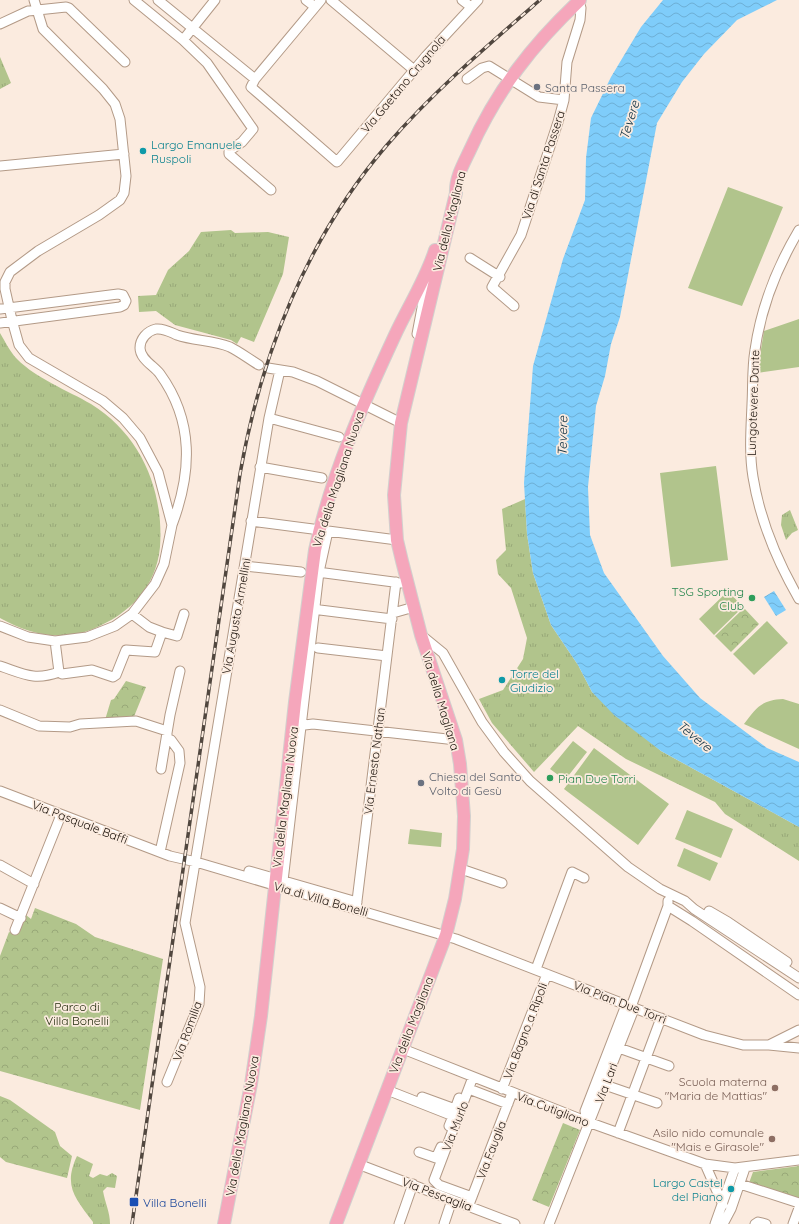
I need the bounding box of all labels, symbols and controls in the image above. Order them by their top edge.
street label: Via Gaetano Crugnola [358,32,448,136]
place label: Santa Passera [545,80,625,95]
marker: Santa Passera [532,82,542,92]
water label: Tevere [616,98,643,141]
street label: Via di Santa Passera [518,109,568,221]
place label: Largo Emanuele Ruspoli [151,137,242,166]
marker: Largo Emanuele Ruspoli [138,146,148,156]
street label: Via della Magliana [429,169,469,273]
street label: Lungotevere Dante [744,349,762,456]
street label: Via della Magliana Nuova [309,409,367,549]
water label: Tevere [554,415,570,456]
street label: Via Augusto Armellini [218,557,254,675]
place label: TSG Sporting Club [671,584,744,613]
marker: TSG Sporting Club [747,593,757,603]
street label: Via della Magliana [419,650,463,752]
place label: Torre del Giudizio [510,666,559,695]
marker: Torre del Giudizio [497,675,507,685]
street label: Via Ernesto Nathan [360,707,388,815]
water label: Tevere [675,717,716,755]
street label: Via della Magliana Nuova [269,725,301,869]
place label: Chiesa del Santo Volto di Gesù [429,769,522,798]
place label: Pian Due Torri [558,771,636,786]
marker: Pian Due Torri [545,773,555,783]
marker: Chiesa del Santo Volto di Gesù [416,778,426,788]
street label: Via Pasquale Baffi [30,797,130,847]
street label: Via di Villa Bonelli [272,878,370,920]
street label: Via della Magliana [386,974,436,1076]
street label: Via Pian Due Torri [571,977,669,1027]
street label: Via Bagno a Ripoli [500,981,550,1081]
park label: Parco di Villa Bonelli [45,999,109,1028]
street label: Via Romilia [169,999,205,1063]
street label: Via della Magliana Nuova [222,1055,262,1197]
street label: Via Lari [591,1061,621,1105]
place label: Scuola materna "Maria de Mattias" [665,1074,767,1103]
marker: Scuola materna "Maria de Mattias" [770,1083,780,1093]
street label: Via Cutigliano [515,1088,591,1130]
street label: Via Murlo [439,1099,471,1153]
street label: Via Fauglia [473,1119,509,1181]
place label: Asilo nido comunale "Mais e Girasole" [653,1125,764,1154]
marker: Asilo nido comunale "Mais e Girasole" [767,1134,777,1144]
street label: Via Pescaglia [400,1174,474,1214]
place label: Largo Castel del Piano [653,1175,723,1204]
marker: Largo Castel del Piano [726,1184,736,1194]
place label: Villa Bonelli [143,1195,206,1210]
marker: Villa Bonelli [128,1196,140,1208]

